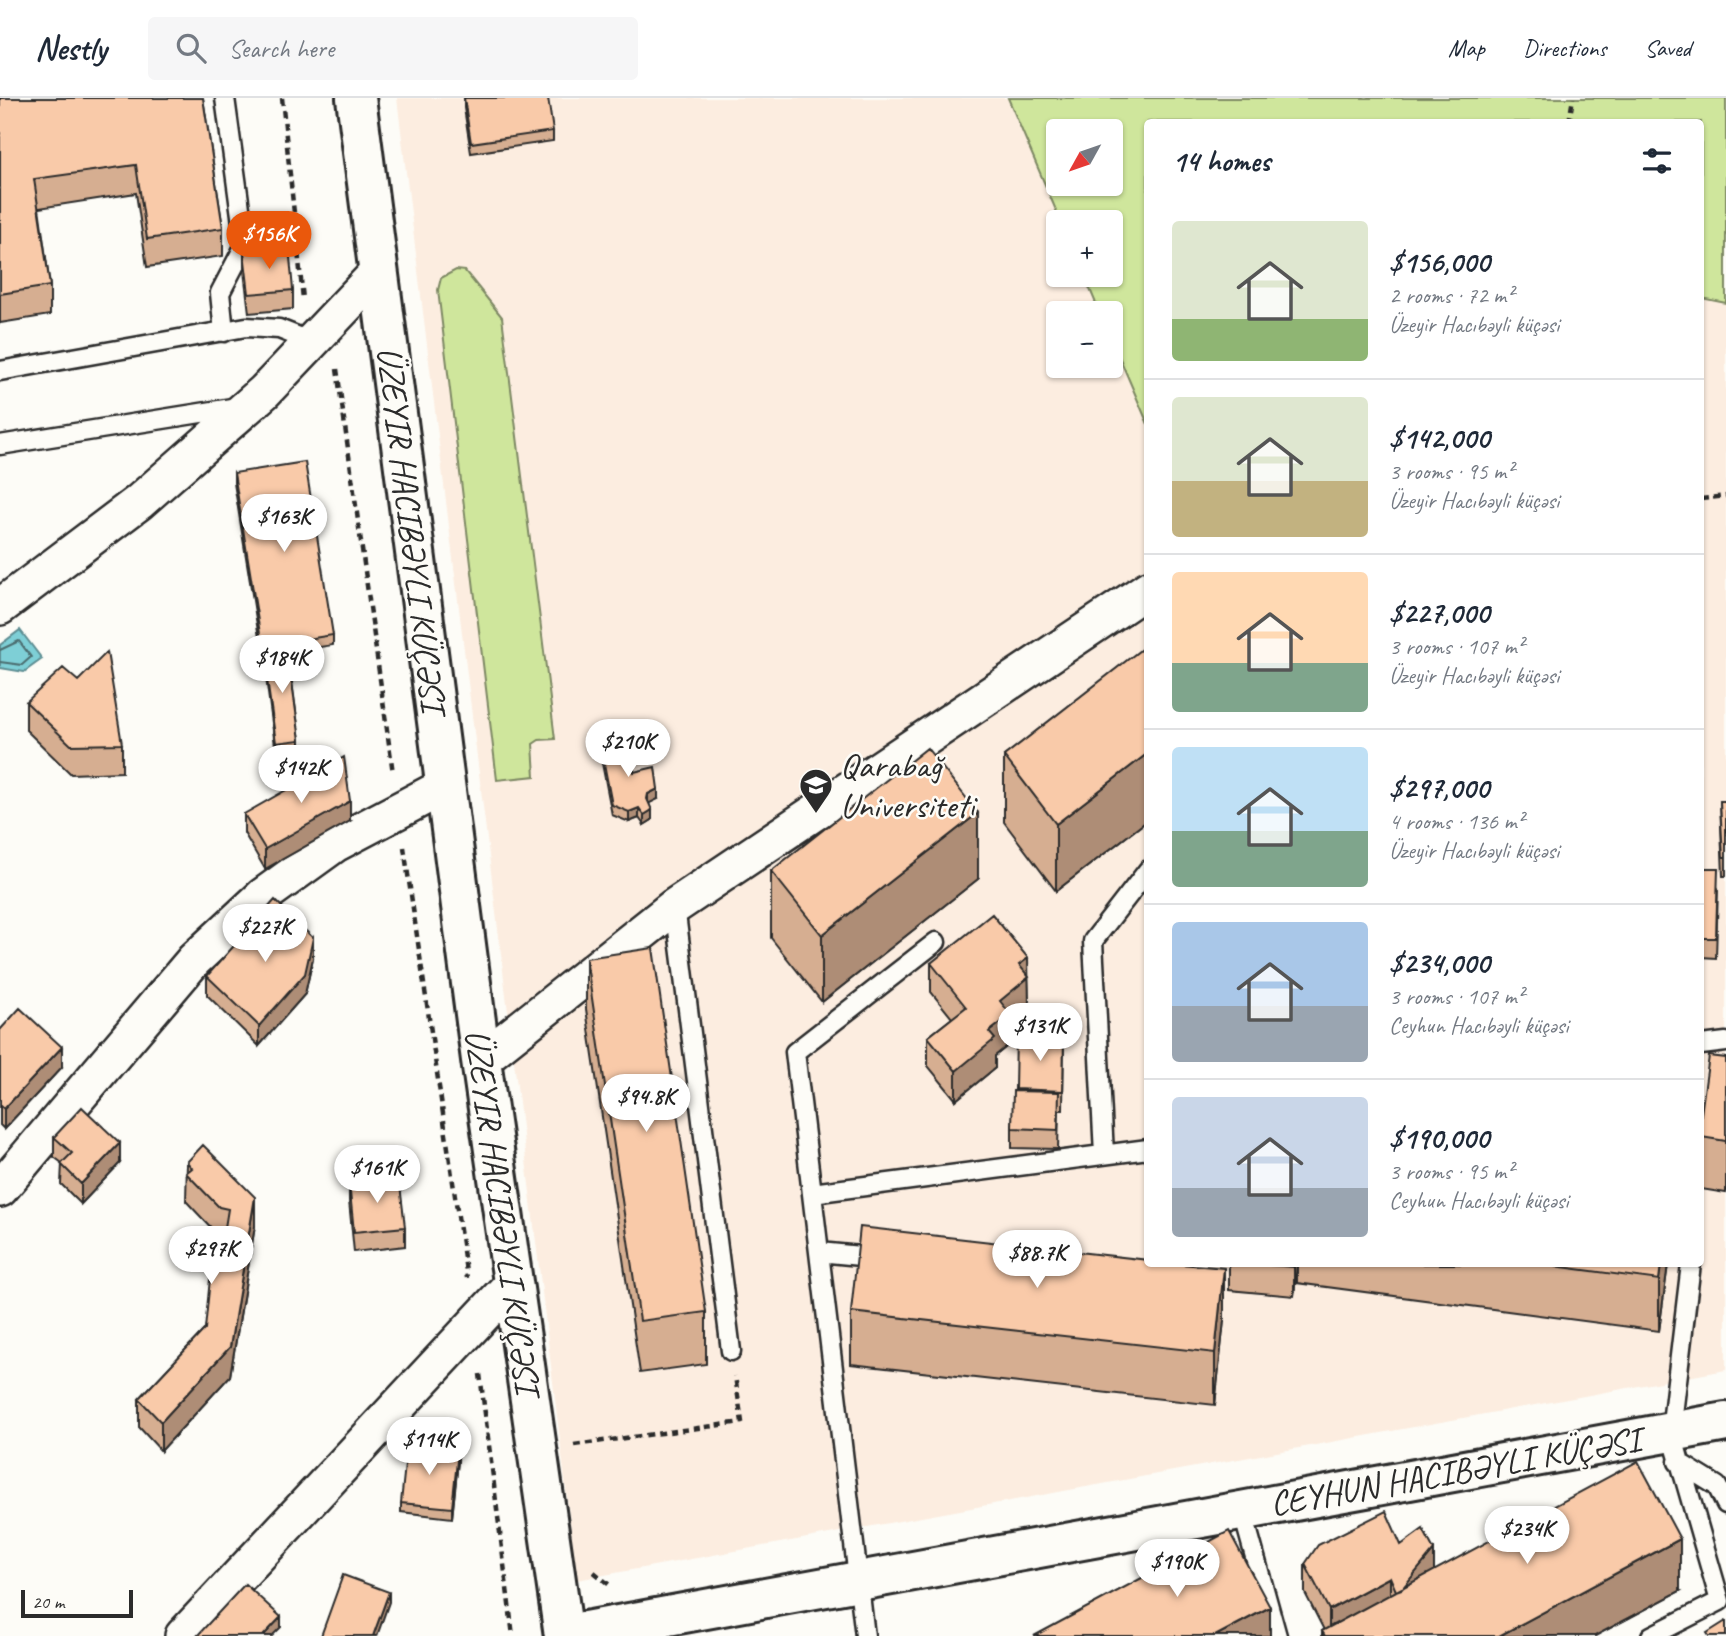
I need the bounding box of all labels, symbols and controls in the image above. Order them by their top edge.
search box [148,17,638,80]
text: Nestly [35,27,106,69]
icon: search [172,29,210,67]
text: Search here [228,32,334,65]
text: Map [1448,33,1485,63]
text: Directions [1523,33,1606,63]
text: Saved [1644,33,1691,63]
north arrow [1046,119,1124,196]
map controls [1046,119,1123,378]
text: 14 homes [1172,142,1270,180]
icon: filters [1638,142,1676,180]
button: + [1046,210,1123,287]
pin: $156K [220,212,318,271]
text: $156K [242,219,296,248]
text: $156,000 [1389,243,1490,281]
icon: home [1228,249,1312,333]
text: 2 rooms · 72 m² [1389,281,1513,310]
button: − [1046,301,1123,378]
text: Üzeyir Hacıbəyli küçəsi [1389,310,1559,339]
street label: ÜZEYIR HACIBƏYLI KÜÇƏSI [367,344,457,722]
text: $142,000 [1389,419,1489,457]
icon: home [1228,425,1312,509]
text: 3 rooms · 95 m² [1389,457,1513,486]
text: Üzeyir Hacıbəyli küçəsi [1389,486,1559,515]
pin: $163K [235,494,333,554]
text: $163K [257,502,311,531]
text: $227,000 [1389,594,1489,632]
icon: home [1228,600,1312,684]
text: 3 rooms · 107 m² [1389,632,1524,661]
pin: $184K [233,636,331,695]
text: $184K [255,643,309,672]
text: Üzeyir Hacıbəyli küçəsi [1389,661,1559,690]
pin: $210K [579,720,677,779]
text: $210K [601,727,655,756]
place label: Qarabağ Universiteti [840,743,979,828]
pin: $142K [252,746,350,805]
text: $142K [274,753,328,782]
school or university icon: Qarabağ Universiteti [797,766,835,815]
text: $297,000 [1389,769,1489,807]
icon: home [1228,775,1312,859]
text: 4 rooms · 136 m² [1389,807,1524,836]
text: Üzeyir Hacıbəyli küçəsi [1389,836,1559,865]
pin: $227K [216,904,314,964]
text: $227K [239,912,292,941]
text: $234,000 [1389,944,1489,982]
icon: home [1228,950,1312,1034]
text: 3 rooms · 107 m² [1389,982,1524,1011]
pin: $131K [991,1004,1089,1063]
text: $131K [1013,1011,1067,1040]
text: Ceyhun Hacıbəyli küçəsi [1389,1011,1569,1040]
street label: ÜZEYIR HACIBƏYLI KÜÇƏSI [455,1026,551,1404]
pin: $94.8K [589,1074,703,1134]
text: $94.8K [617,1082,675,1111]
text: $190,000 [1389,1119,1489,1157]
icon: home [1228,1125,1312,1209]
pin: $161K [328,1146,426,1205]
text: $161K [350,1153,404,1182]
text: 3 rooms · 95 m² [1389,1157,1513,1186]
text: Ceyhun Hacıbəyli küçəsi [1389,1186,1569,1215]
pin: $297K [162,1226,260,1286]
pin: $88.7K [980,1230,1094,1290]
text: $297K [185,1234,237,1263]
text: $88.7K [1008,1238,1066,1267]
street label: CEYHUN HACIBƏYLI KÜÇƏSI [1267,1415,1651,1526]
pin: $114K [380,1418,478,1477]
text: $114K [402,1425,456,1454]
pin: $234K [1478,1506,1576,1566]
text: $234K [1500,1514,1554,1543]
pin: $190K [1128,1540,1226,1599]
text: $190K [1151,1547,1203,1576]
scale bar [21,1587,133,1619]
text: 20 m [32,1590,64,1614]

